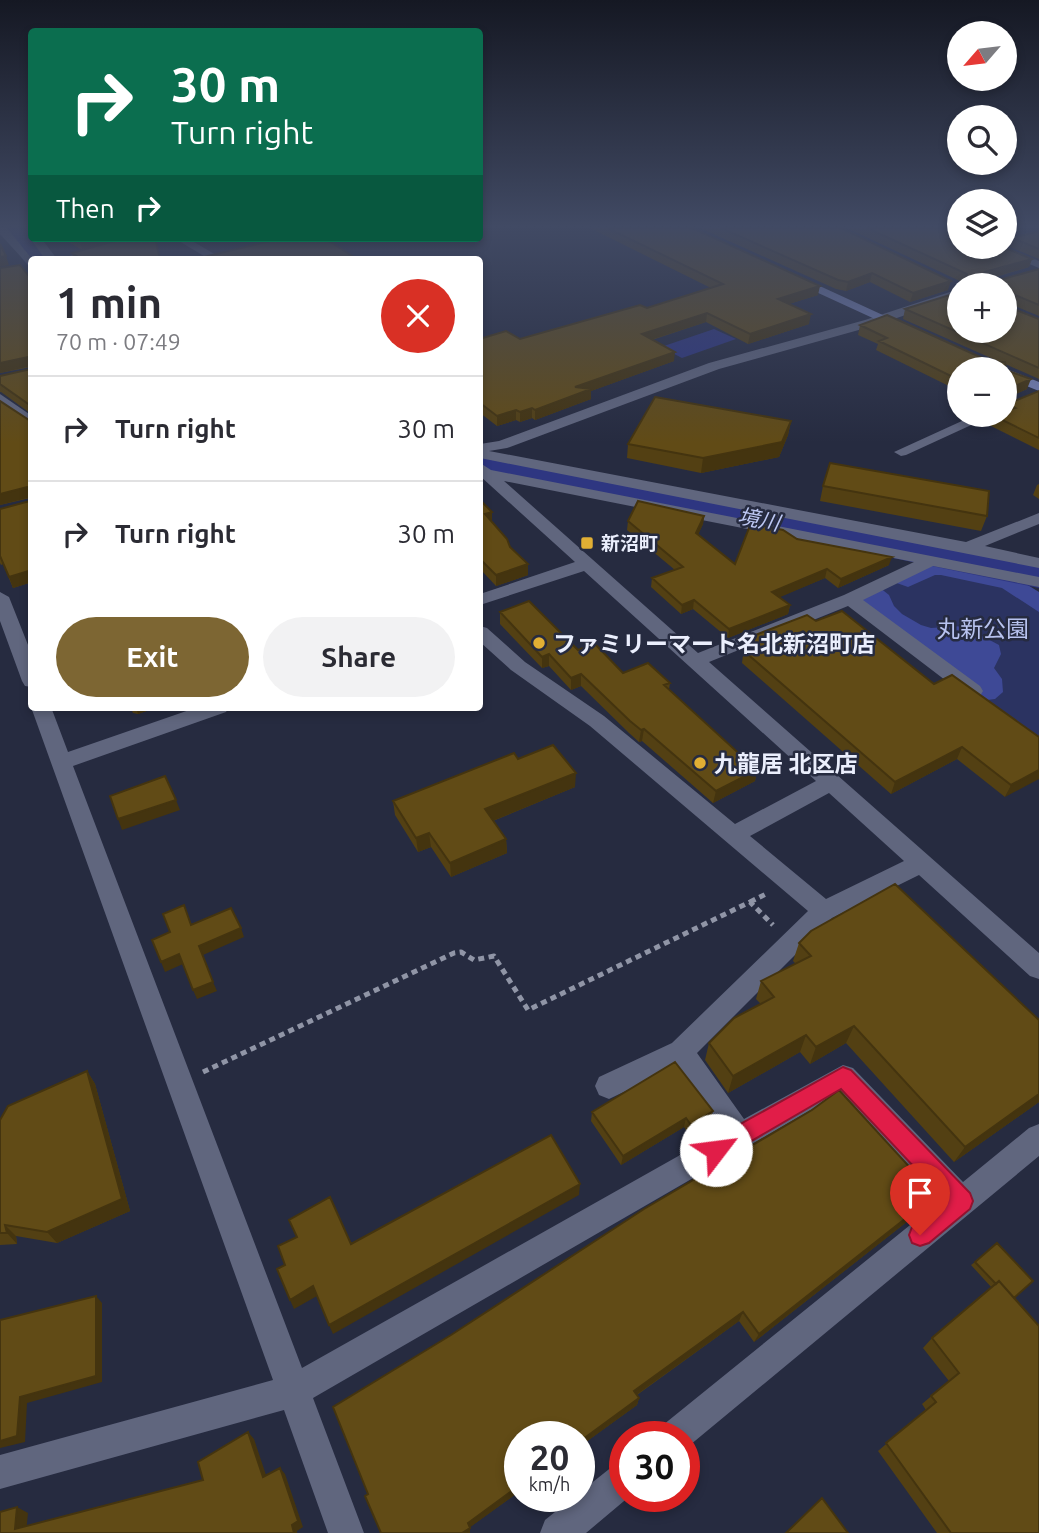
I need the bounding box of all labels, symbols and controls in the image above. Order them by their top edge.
north arrow [947,21,1017,91]
map controls [947,21,1017,427]
icon: right [56,56,147,147]
text: 30 m [171,56,280,111]
button: search [947,105,1017,175]
text: Turn right [171,114,313,150]
icon: right [129,189,167,227]
button: layers [947,189,1017,259]
text: Then [56,194,115,223]
button: + [947,273,1017,343]
text: 1 min [56,279,162,326]
button: close [381,279,455,353]
text: 70 m · 07:49 [56,329,181,354]
button: − [947,357,1017,427]
icon: right [56,410,94,448]
text: Turn right [115,414,236,443]
text: 30 m [397,414,455,443]
water label: 境川 [736,503,784,535]
icon: right [56,515,94,553]
text: Turn right [115,519,236,548]
text: 30 m [397,519,455,548]
place label: 新沼町 [601,532,658,554]
marker: 新沼町 [579,535,595,551]
park label: 丸新公園 [937,616,1029,641]
button: Exit [56,617,249,697]
button: Share [263,617,455,697]
place label: ファミリーマート名北新沼町店 [553,631,875,656]
marker: ファミリーマート名北新沼町店 [531,635,547,651]
place label: 九龍居 北区店 [714,751,857,776]
marker: 九龍居 北区店 [692,755,708,771]
position arrow [679,1113,753,1187]
pin [890,1163,950,1235]
icon: arrive [901,1174,939,1212]
speed limit sign: 30 [609,1421,700,1512]
text: 20 [530,1437,569,1477]
text: km/h [529,1474,570,1494]

